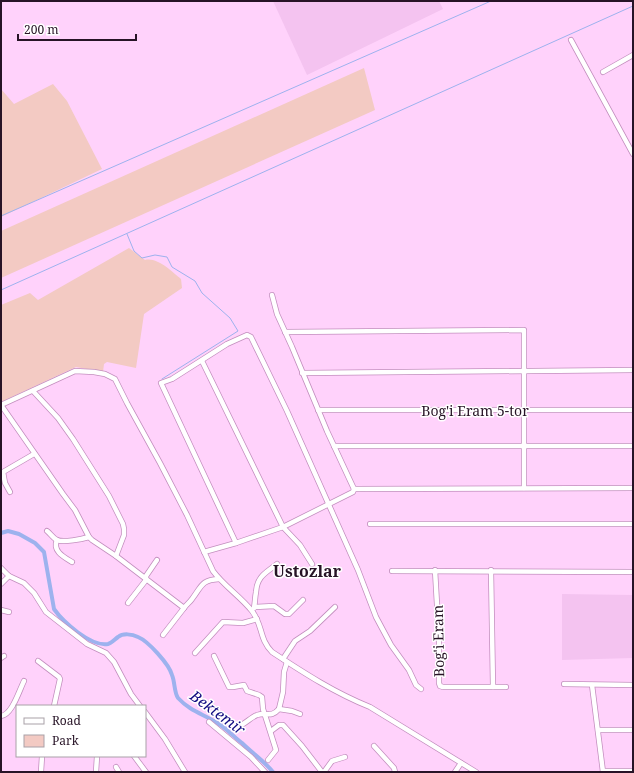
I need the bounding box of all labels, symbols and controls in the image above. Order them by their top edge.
scale bar [18,16,136,42]
text: 200 m [24,21,59,38]
street label: Bog'i Eram 5-tor [421,401,529,420]
district label: Ustozlar [273,560,342,582]
street label: Bog'i Eram [428,605,448,677]
water label: Bektemir [186,685,250,739]
legend [16,705,146,757]
text: Road [52,712,82,729]
text: Park [52,732,80,749]

